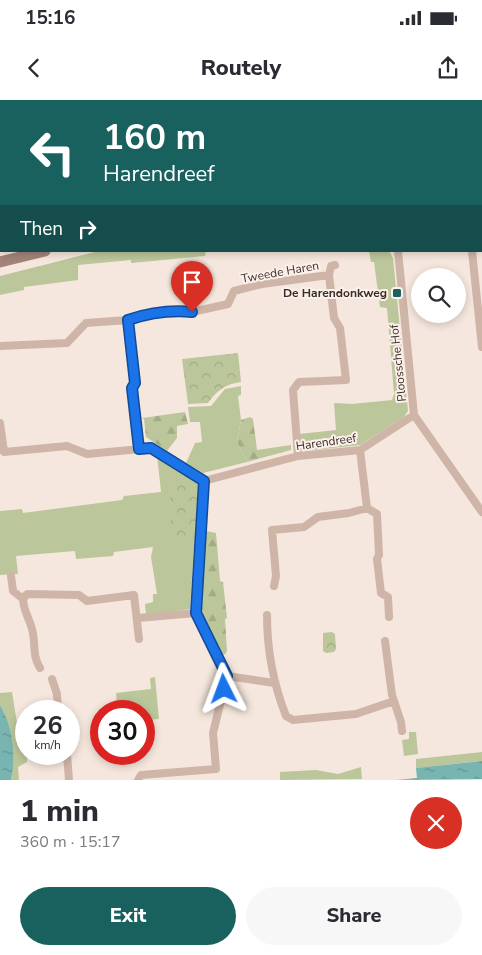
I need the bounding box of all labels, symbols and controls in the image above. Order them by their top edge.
text: 15:16 [25,5,75,31]
text: Routely [201,53,281,83]
icon: back [20,54,48,82]
icon: share [434,54,462,82]
text: 160 m [103,114,206,161]
icon: left [20,120,85,185]
text: Harendreef [103,159,215,189]
icon: right [73,215,101,243]
text: Then [20,216,63,242]
street label: Tweede Haren [240,257,320,287]
pin [171,261,213,312]
icon: arrive [178,268,206,296]
map controls [411,268,466,323]
button: search [411,268,466,323]
place label: De Harendonkweg [283,285,387,301]
marker: De Harendonkweg [391,287,403,299]
street label: Ploossche Hof [386,323,410,402]
street label: Harendreef [295,430,358,454]
position arrow [197,662,249,714]
speed limit sign: 30 [90,700,155,765]
text: 26 [32,709,63,743]
text: km/h [34,737,61,753]
text: 1 min [20,791,99,832]
button: close [410,797,462,849]
text: 360 m · 15:17 [20,831,121,853]
button: Exit [20,887,236,945]
button: Share [246,887,462,945]

